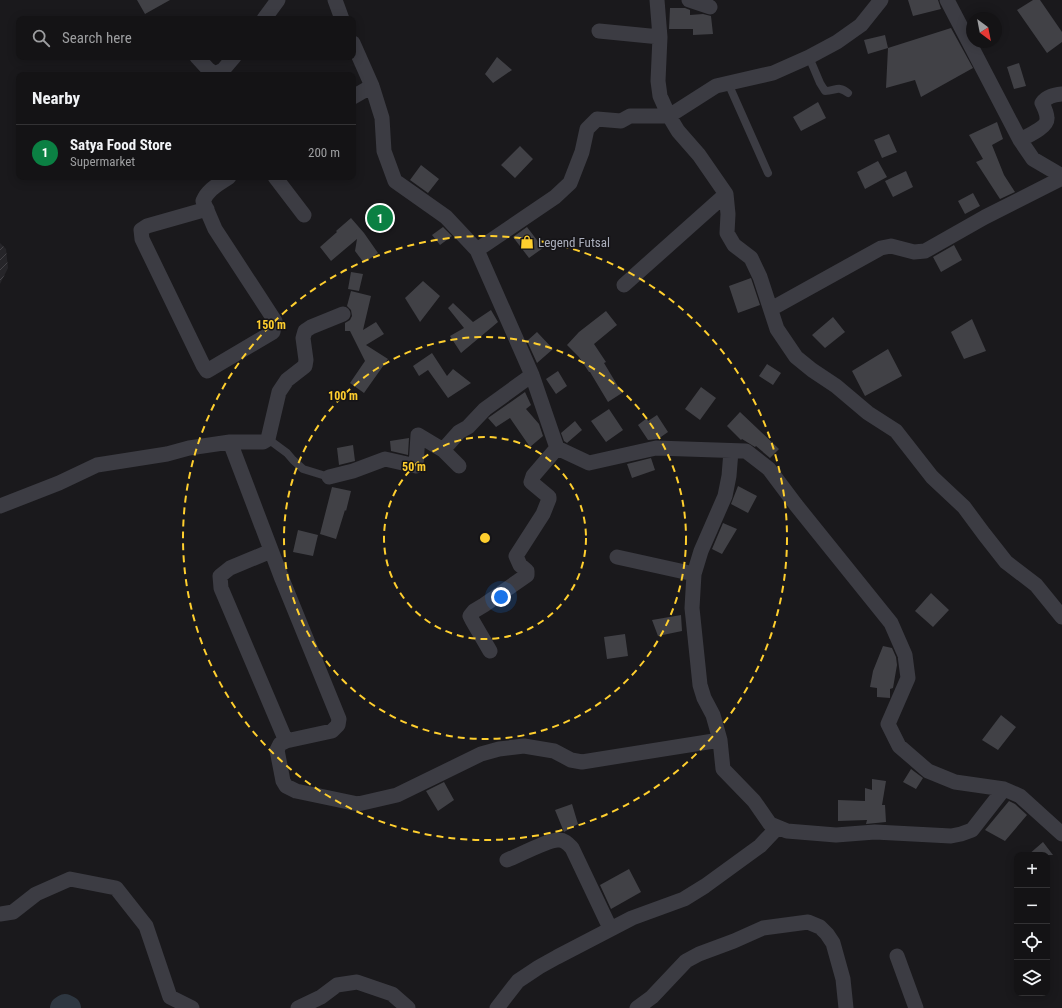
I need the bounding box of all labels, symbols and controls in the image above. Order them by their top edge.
north arrow [966,12,1002,48]
search box [16,16,356,60]
icon: search [30,27,52,49]
text: Search here [62,29,132,47]
text: Nearby [32,88,80,108]
text: Satya Food Store [70,136,172,154]
text: 1 [42,145,48,160]
text: 200 m [308,145,340,160]
text: Supermarket [70,154,135,169]
pin: 1 [367,203,393,233]
shop icon: Legend Futsal [519,234,535,250]
place label: Legend Futsal [538,235,610,250]
text: 150 m [256,318,286,332]
text: 100 m [328,389,358,403]
text: 50 m [402,460,426,474]
centre of rings [478,531,492,545]
your location [491,587,511,607]
map controls [1014,852,1050,996]
button: + [1014,852,1050,888]
button: − [1014,888,1050,924]
button: locate [1014,924,1050,960]
button: layers [1014,960,1050,996]

